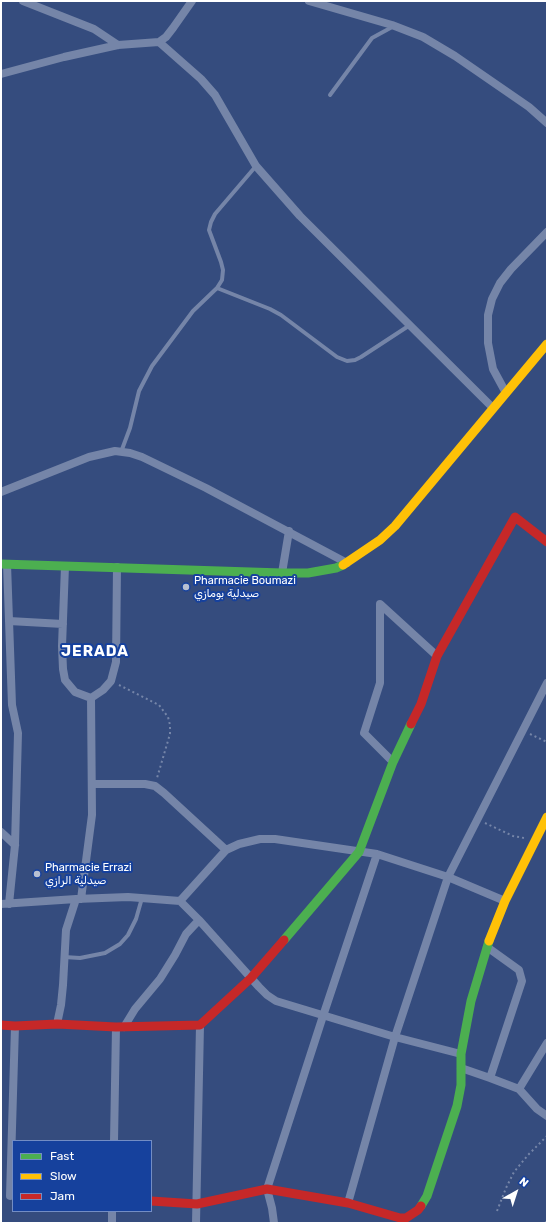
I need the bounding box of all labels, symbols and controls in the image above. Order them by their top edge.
place label: Pharmacie Boumazi صيدلية بومازي [194,574,296,600]
marker: Pharmacie Boumazi صيدلية بومازي [181,582,191,592]
district label: JERADA [61,643,129,661]
place label: Pharmacie Errazi صيدلية الرازي [45,861,132,887]
marker: Pharmacie Errazi صيدلية الرازي [32,869,42,879]
legend [12,1140,152,1212]
text: Fast [50,1149,74,1163]
text: Slow [50,1169,77,1183]
north arrow [496,1172,536,1212]
text: N [517,1175,531,1190]
text: Jam [50,1189,75,1203]

